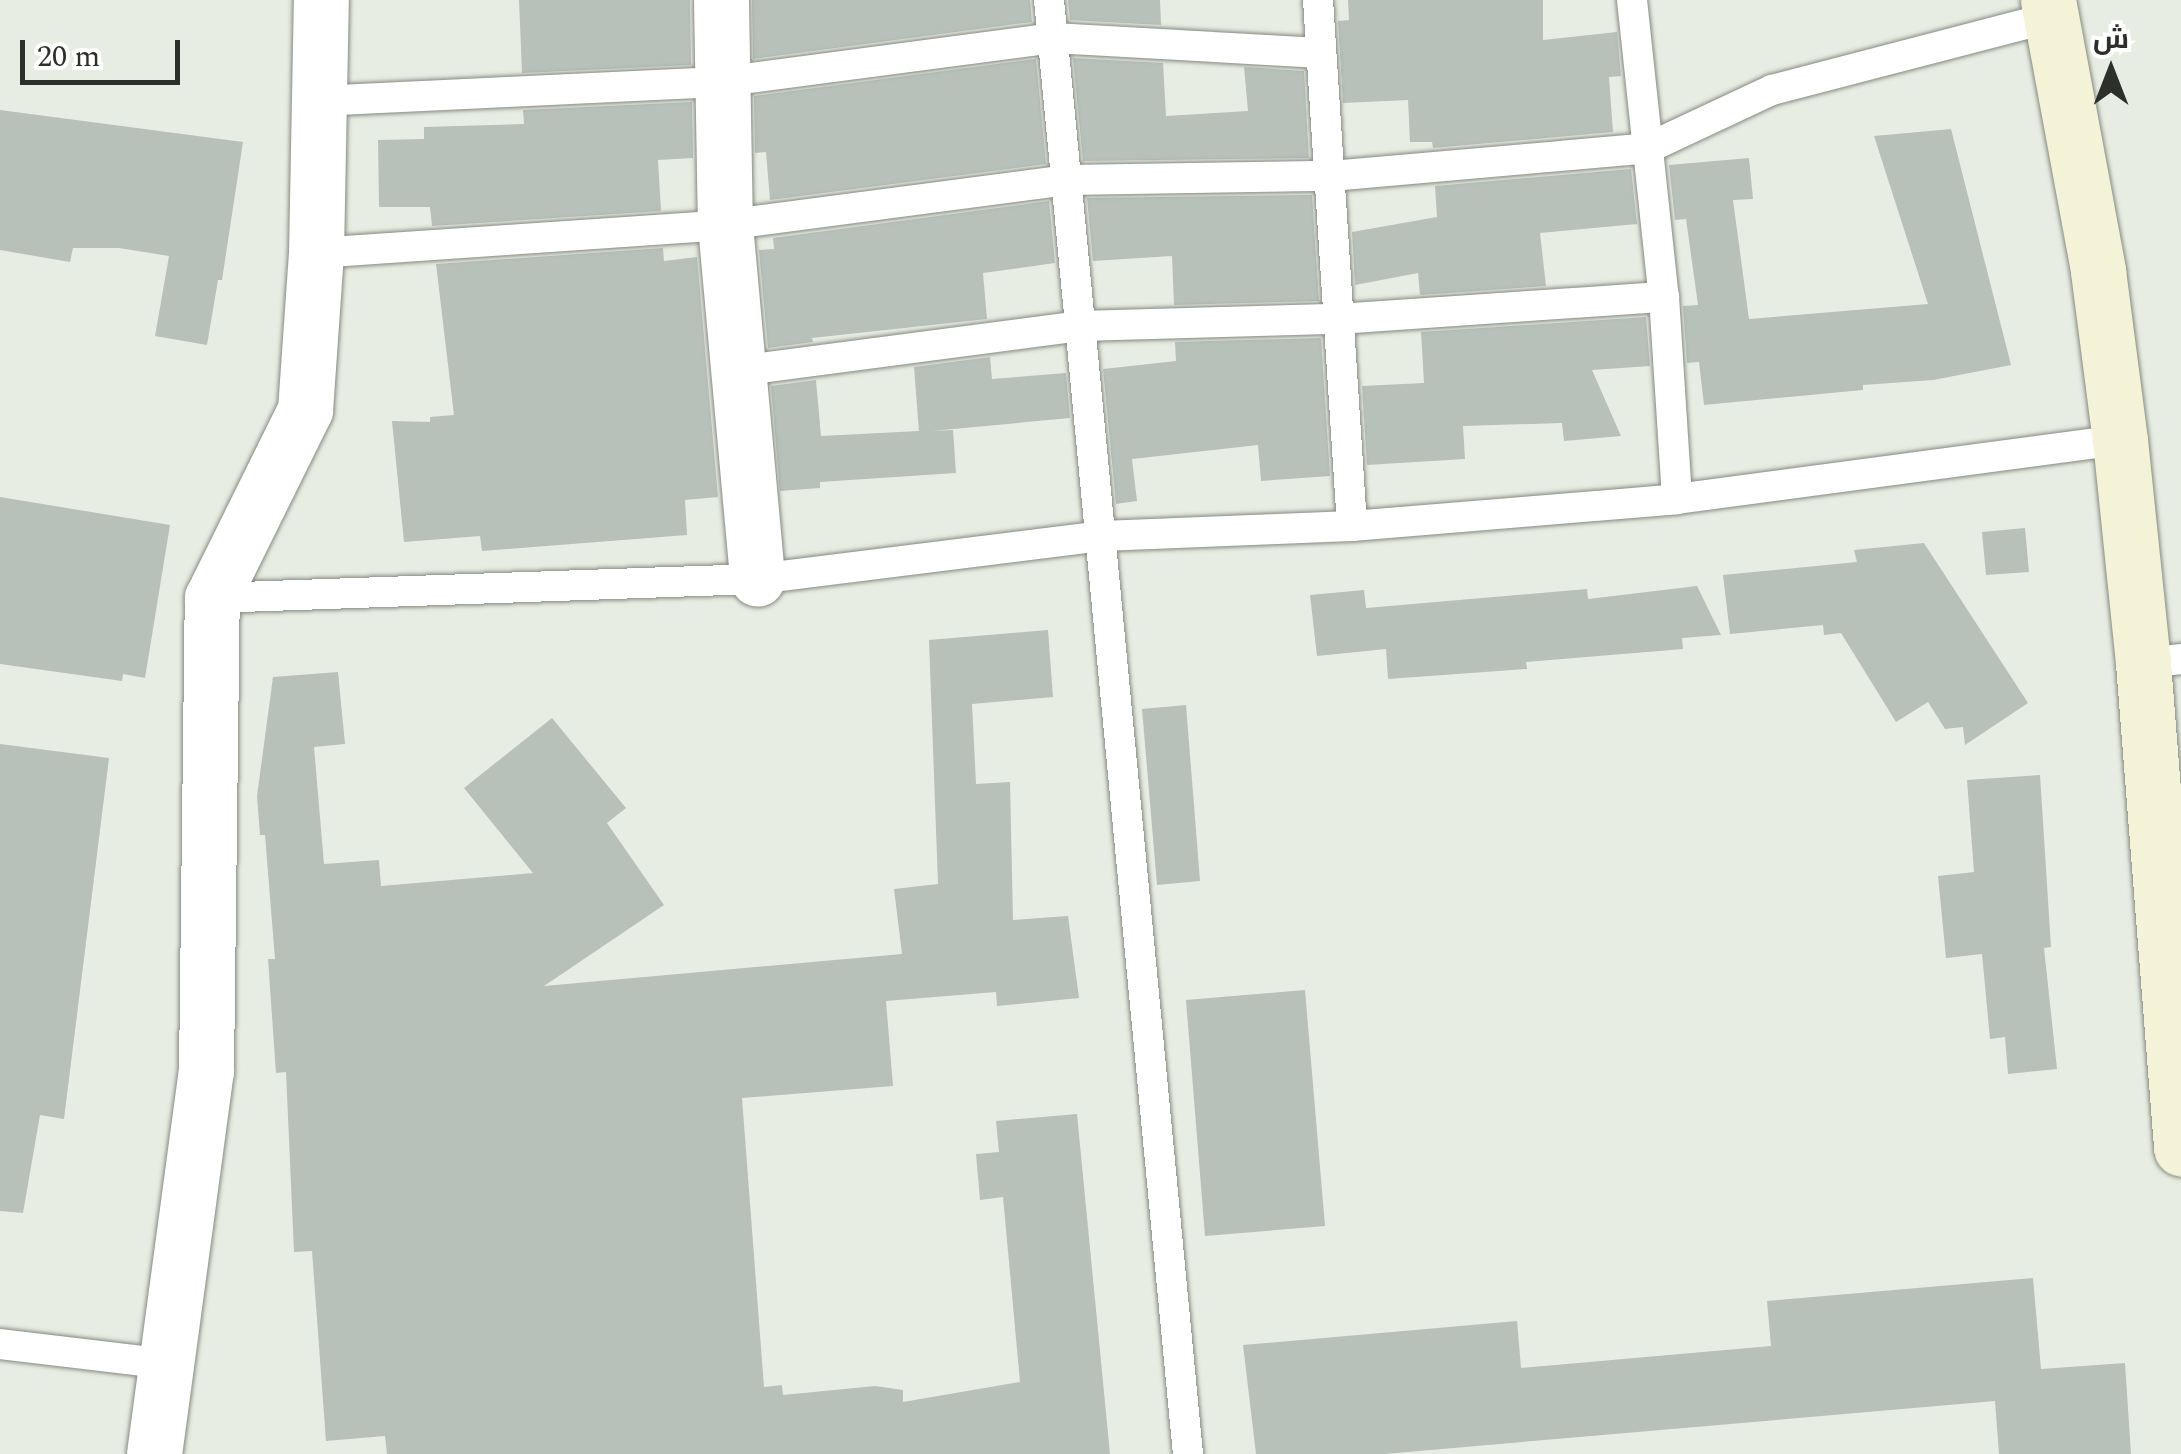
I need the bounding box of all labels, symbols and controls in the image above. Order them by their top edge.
text: ش [2093,18,2129,61]
scale bar [25,20,185,82]
north arrow [2061,20,2161,120]
text: 20 m [37,34,100,80]

